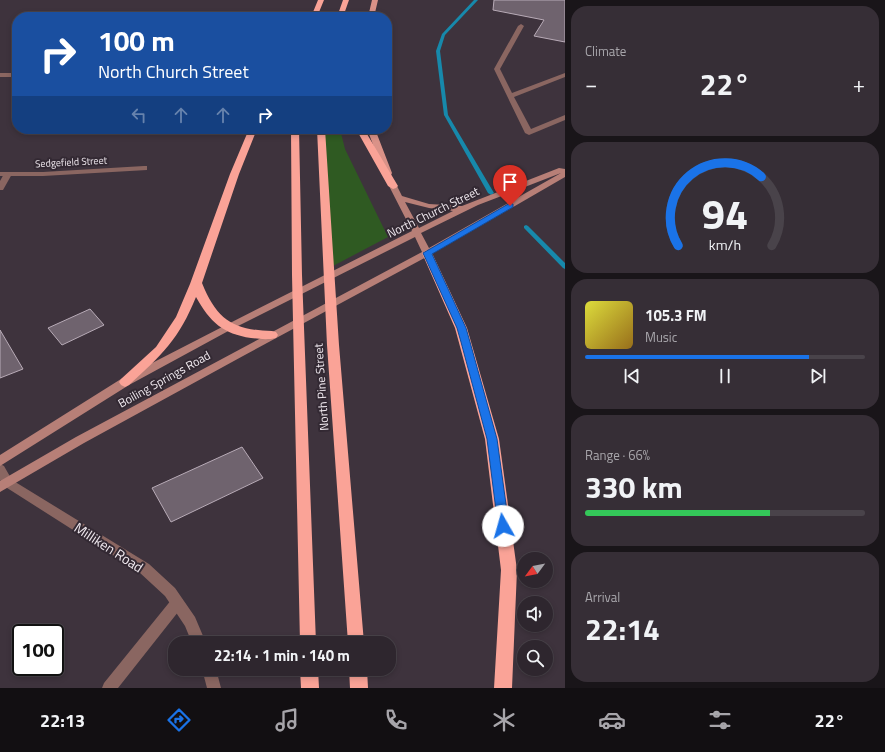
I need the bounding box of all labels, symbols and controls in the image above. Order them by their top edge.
text: 100 m [98,19,175,62]
icon: right [32,28,84,80]
text: Climate [585,41,626,61]
text: North Church Street [98,58,249,85]
text: 22° [700,61,750,107]
text: − [585,67,597,101]
text: + [853,67,865,101]
icon: left [128,104,150,126]
icon: ahead [170,104,192,126]
icon: ahead [212,104,234,126]
icon: right [254,104,276,126]
street label: Sedgefield Street [35,153,108,171]
pin [493,165,527,206]
icon: arrive [499,171,521,193]
street label: North Church Street [384,181,483,243]
text: 94 [702,181,748,244]
text: km/h [709,233,741,255]
text: 105.3 FM [645,304,707,327]
text: Music [645,327,677,347]
street label: North Pine Street [308,342,334,431]
street label: Boiling Springs Road [114,346,214,412]
icon: previous [621,365,643,387]
icon: pause [714,365,736,387]
icon: next [807,365,829,387]
text: Range · 66% [585,445,650,465]
text: 330 km [585,464,683,510]
position arrow [482,505,524,547]
street label: Milliken Road [70,517,148,577]
north arrow [517,552,553,588]
map controls [517,552,553,676]
text: Arrival [585,587,620,607]
button: sound [517,596,553,632]
text: 22:14 [585,606,660,652]
speed limit sign: 100 [12,624,64,676]
button: search [517,640,553,676]
text: 22:14 · 1 min · 140 m [214,644,350,667]
icon: directions [165,706,193,734]
icon: music [273,706,301,734]
icon: phone [382,706,410,734]
icon: climate [490,706,518,734]
icon: car [598,706,626,734]
icon: filters [706,706,734,734]
text: 22:13 [40,707,85,734]
text: 22° [815,707,845,734]

